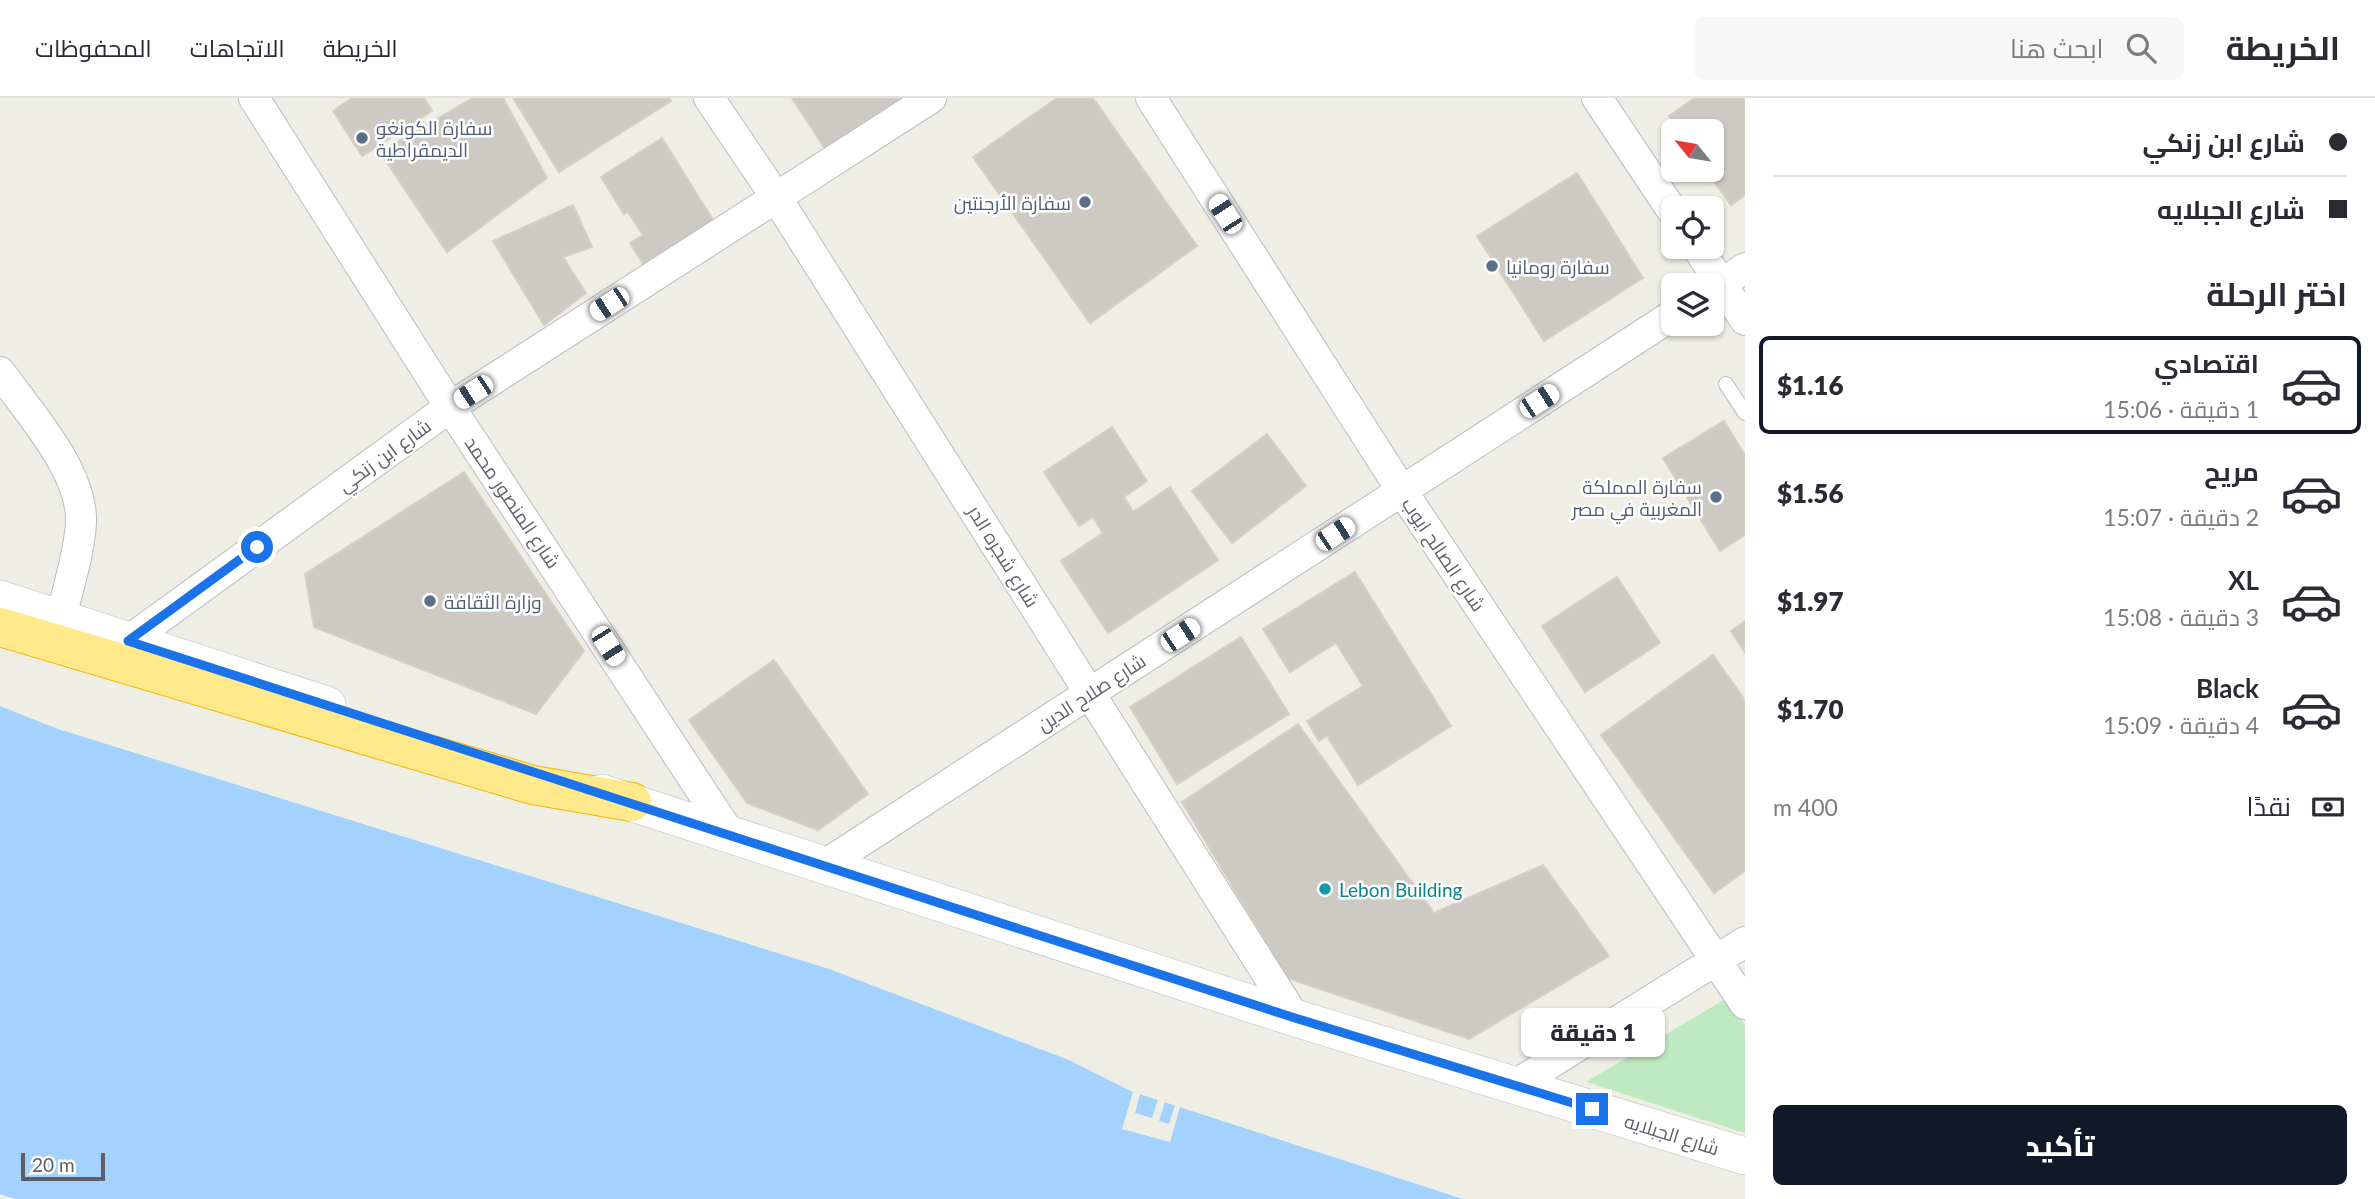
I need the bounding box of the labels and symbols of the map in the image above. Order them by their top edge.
place label: سفارة الكونغو الديمقراطية [376,116,492,162]
north arrow [1661,119,1724,182]
marker: سفارة الكونغو الديمقراطية [354,130,370,146]
place label: سفارة الأرجنتين [954,191,1071,215]
car [1205,191,1246,237]
marker: سفارة الأرجنتين [1077,194,1093,210]
place label: سفارة رومانيا [1506,255,1610,279]
marker: سفارة رومانيا [1484,258,1500,274]
car [586,284,633,324]
car [450,372,497,412]
car [1516,381,1563,421]
street label: شارع ابن زنكي [333,414,437,500]
street label: شارع المنصور محمد [458,432,566,574]
place label: سفارة المملكة المغربية في مصر [1571,475,1702,524]
marker: سفارة المملكة المغربية في مصر [1708,489,1724,505]
street label: شارع الصالح ايوب [1395,493,1490,617]
street label: شارع شجره الدر [960,500,1044,613]
car [1312,514,1359,554]
route start [241,531,273,563]
place label: وزارة الثقافة [444,590,542,614]
marker: وزارة الثقافة [422,593,438,609]
car [1157,615,1204,655]
car [588,623,629,669]
street label: شارع صلاح الدين [1032,648,1151,738]
place label: Lebon Building [1339,878,1462,901]
marker: Lebon Building [1317,881,1333,897]
callout: 1 دقيقة [1520,1007,1664,1056]
route end [1576,1093,1608,1125]
street label: شارع الجبلايه [1621,1109,1722,1162]
scale bar [21,1150,105,1182]

